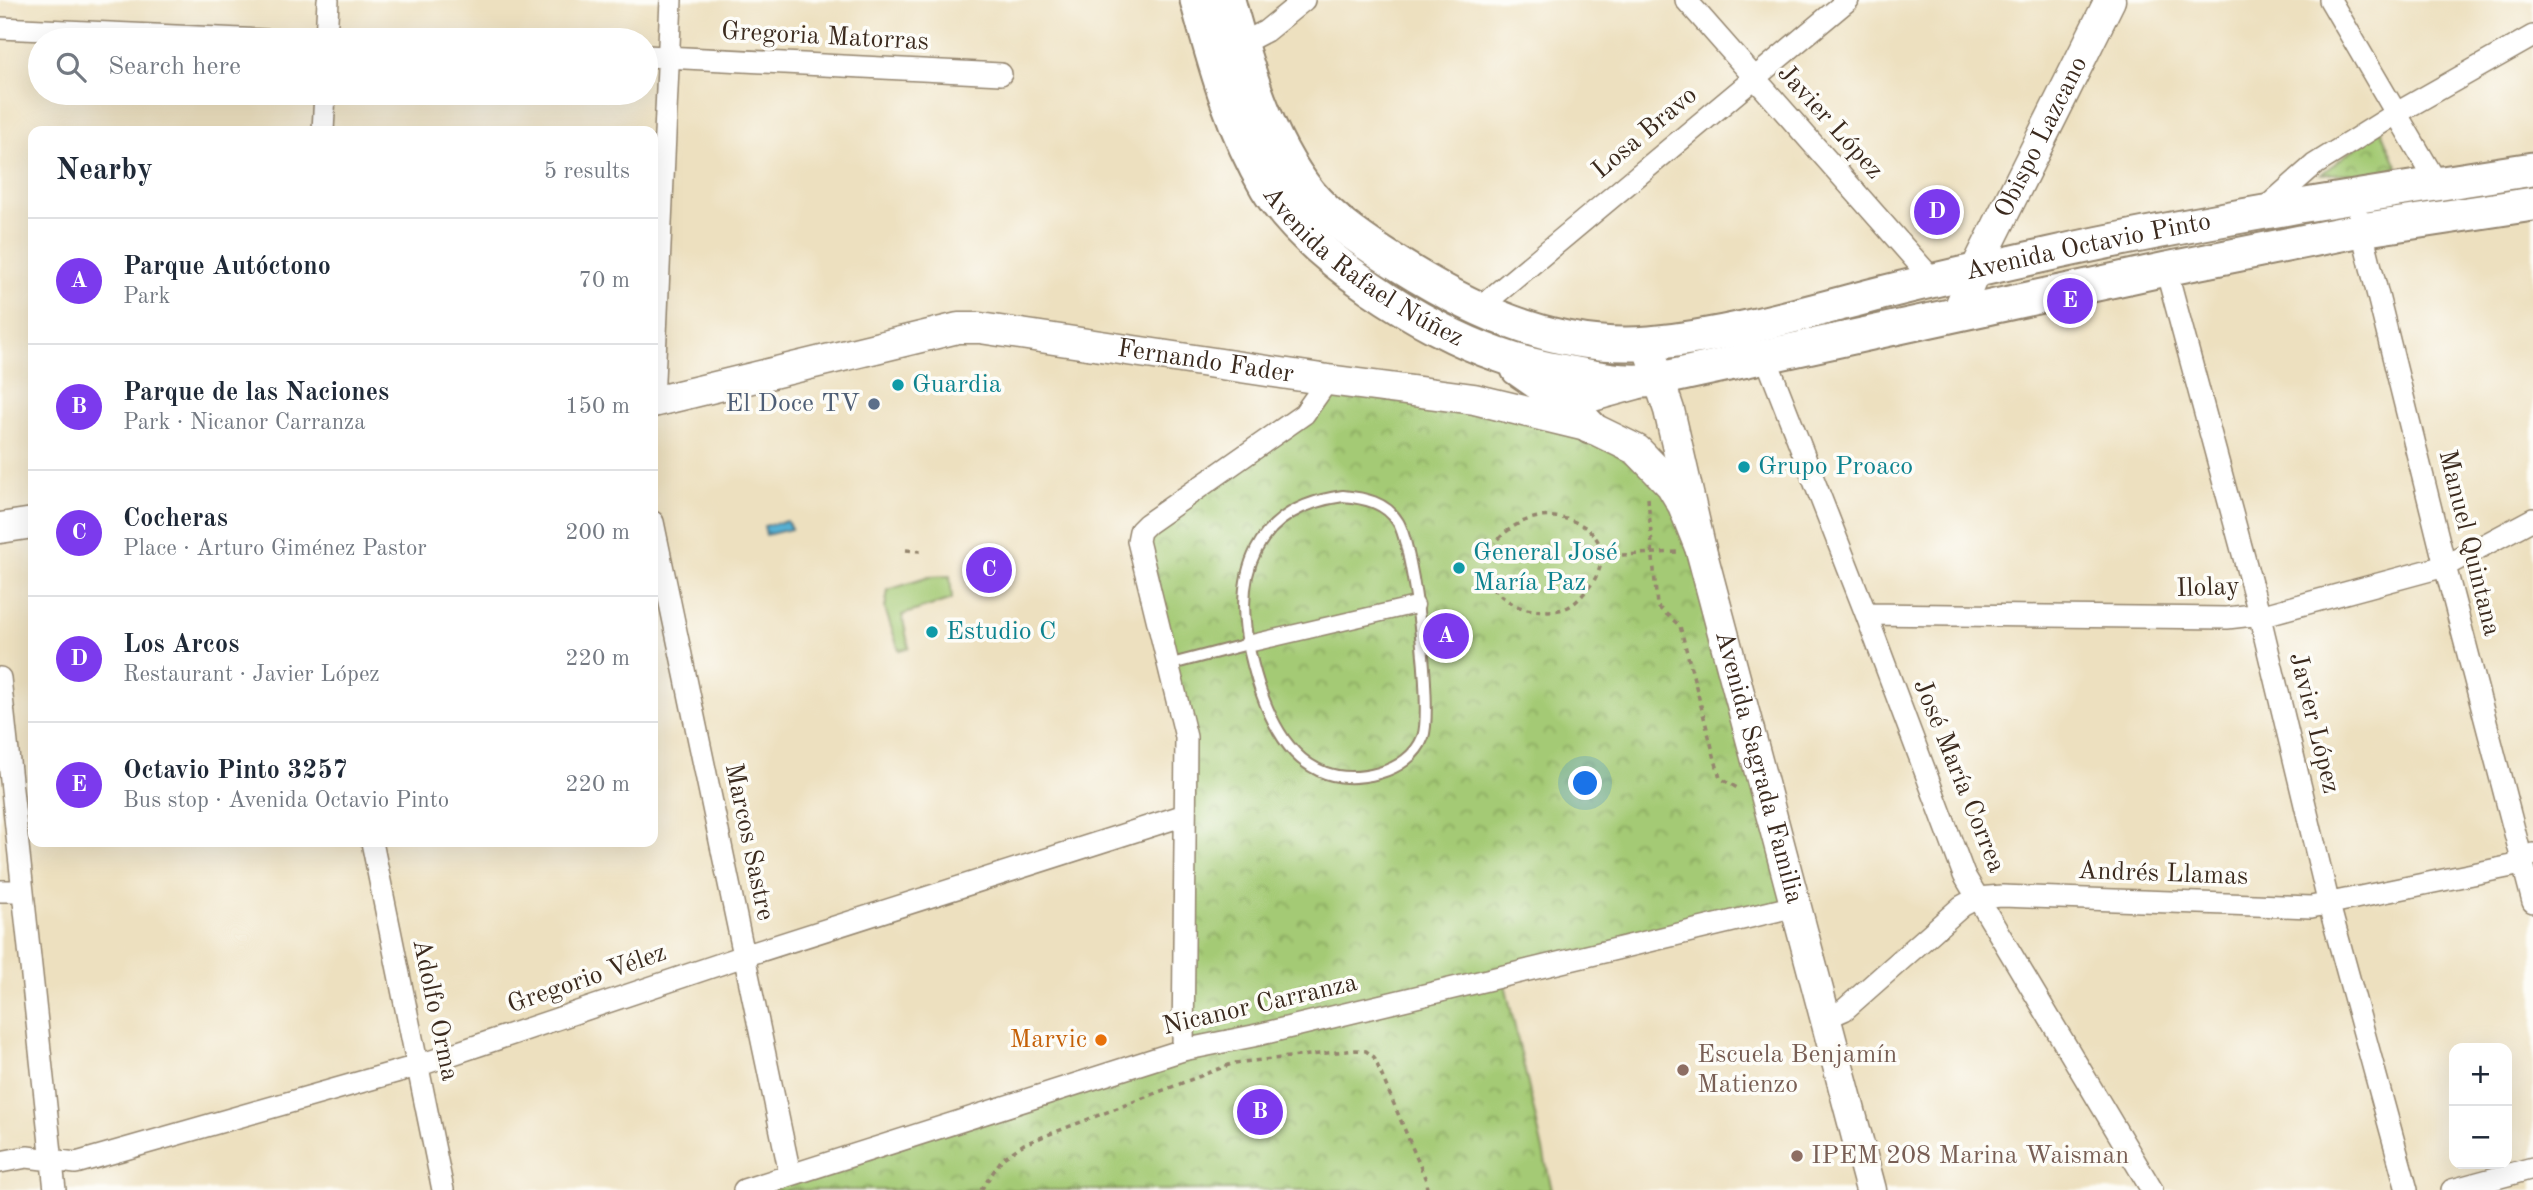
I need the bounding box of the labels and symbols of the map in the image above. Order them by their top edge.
street label: Gregoria Matorras [720,19,930,55]
street label: Obispo Lazcano [1991,53,2093,222]
street label: Javier López [1772,60,1888,184]
street label: Losa Bravo [1588,82,1702,184]
street label: Avenida Rafael Núñez [1257,182,1467,352]
pin: D [1914,186,1960,238]
street label: Avenida Octavio Pinto [1963,209,2213,285]
pin: E [2047,275,2093,327]
street label: Fernando Fader [1116,336,1296,388]
place label: Guardia [912,372,1002,398]
marker: Guardia [890,377,906,393]
place label: El Doce TV [725,391,860,417]
marker: El Doce TV [866,396,882,412]
street label: Manuel Quintana [2433,447,2505,639]
place label: Grupo Proaco [1758,454,1913,480]
marker: Grupo Proaco [1736,459,1752,475]
place label: General José María Paz [1473,540,1618,596]
pin: C [966,544,1012,596]
marker: General José María Paz [1451,560,1467,576]
street label: Ilolay [2176,574,2240,602]
pin: A [1423,610,1469,662]
place label: Estudio C [946,619,1056,645]
marker: Estudio C [924,624,940,640]
street label: Avenida Sagrada Familia [1710,628,1807,907]
street label: Javier López [2284,650,2344,796]
street label: José María Correa [1908,675,2010,877]
street label: Marcos Sastre [720,761,778,923]
your location [1568,766,1602,800]
street label: Andrés Llamas [2077,858,2249,890]
street label: Adolfo Orma [407,937,463,1083]
street label: Gregorio Vélez [504,940,670,1018]
street label: Nicanor Carranza [1160,970,1360,1040]
place label: Marvic [1010,1027,1087,1053]
marker: Marvic [1093,1032,1109,1048]
place label: Escuela Benjamín Matienzo [1697,1042,1897,1098]
marker: Escuela Benjamín Matienzo [1675,1062,1691,1078]
pin: B [1237,1086,1283,1138]
place label: IPEM 208 Marina Waisman [1811,1143,2129,1169]
marker: IPEM 208 Marina Waisman [1789,1148,1805,1164]

